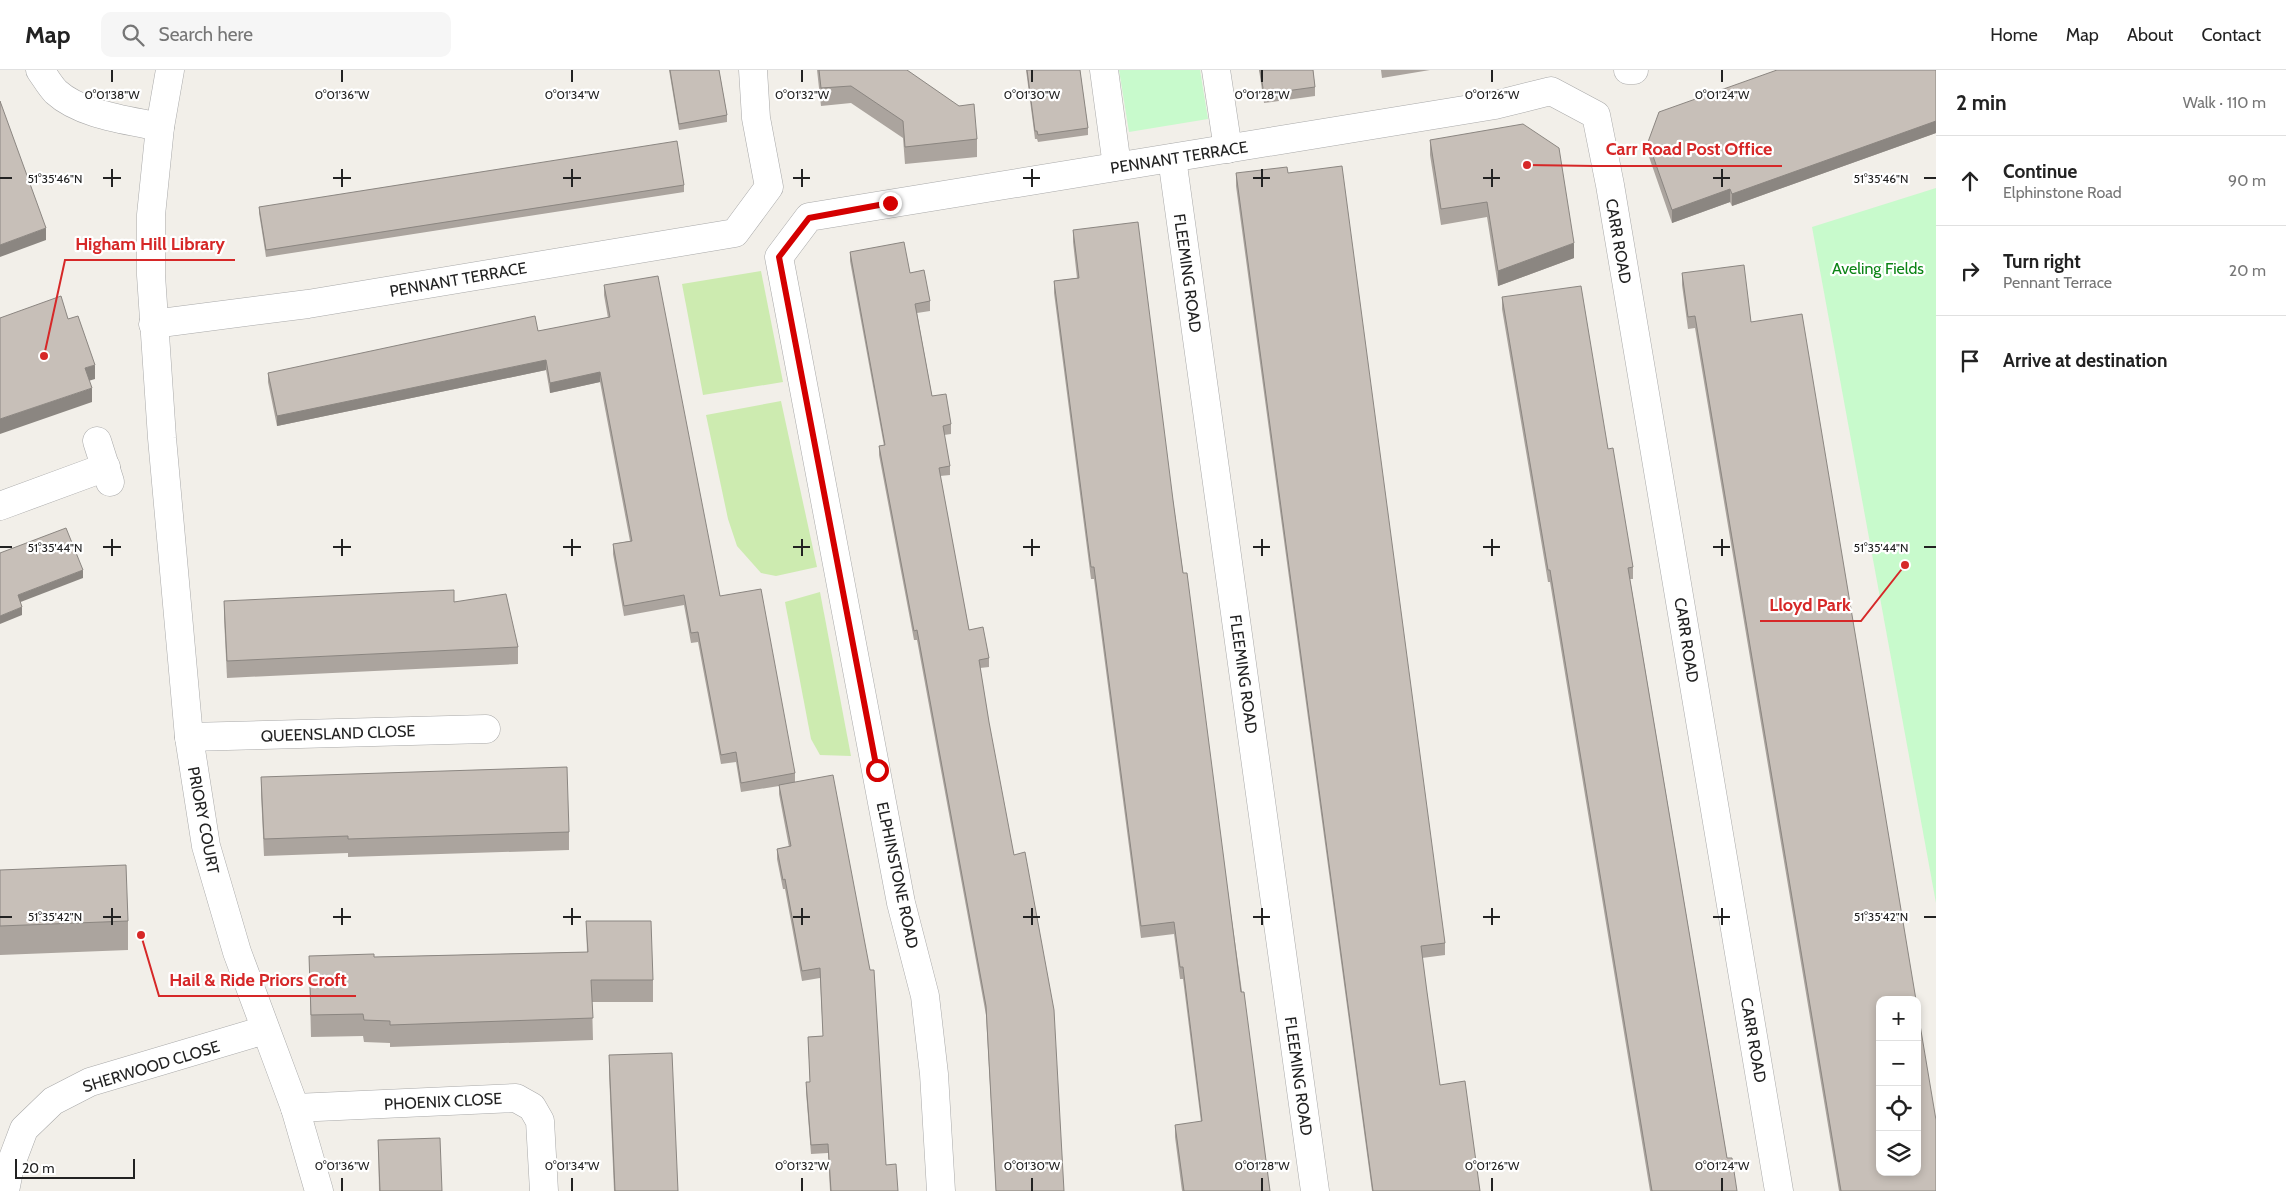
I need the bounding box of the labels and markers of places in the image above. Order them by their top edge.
callout: Carr Road Post Office [1595,133,1782,166]
callout: Higham Hill Library [65,227,235,260]
callout: Lloyd Park [1760,588,1861,621]
callout: Hail & Ride Priors Croft [159,963,356,996]

